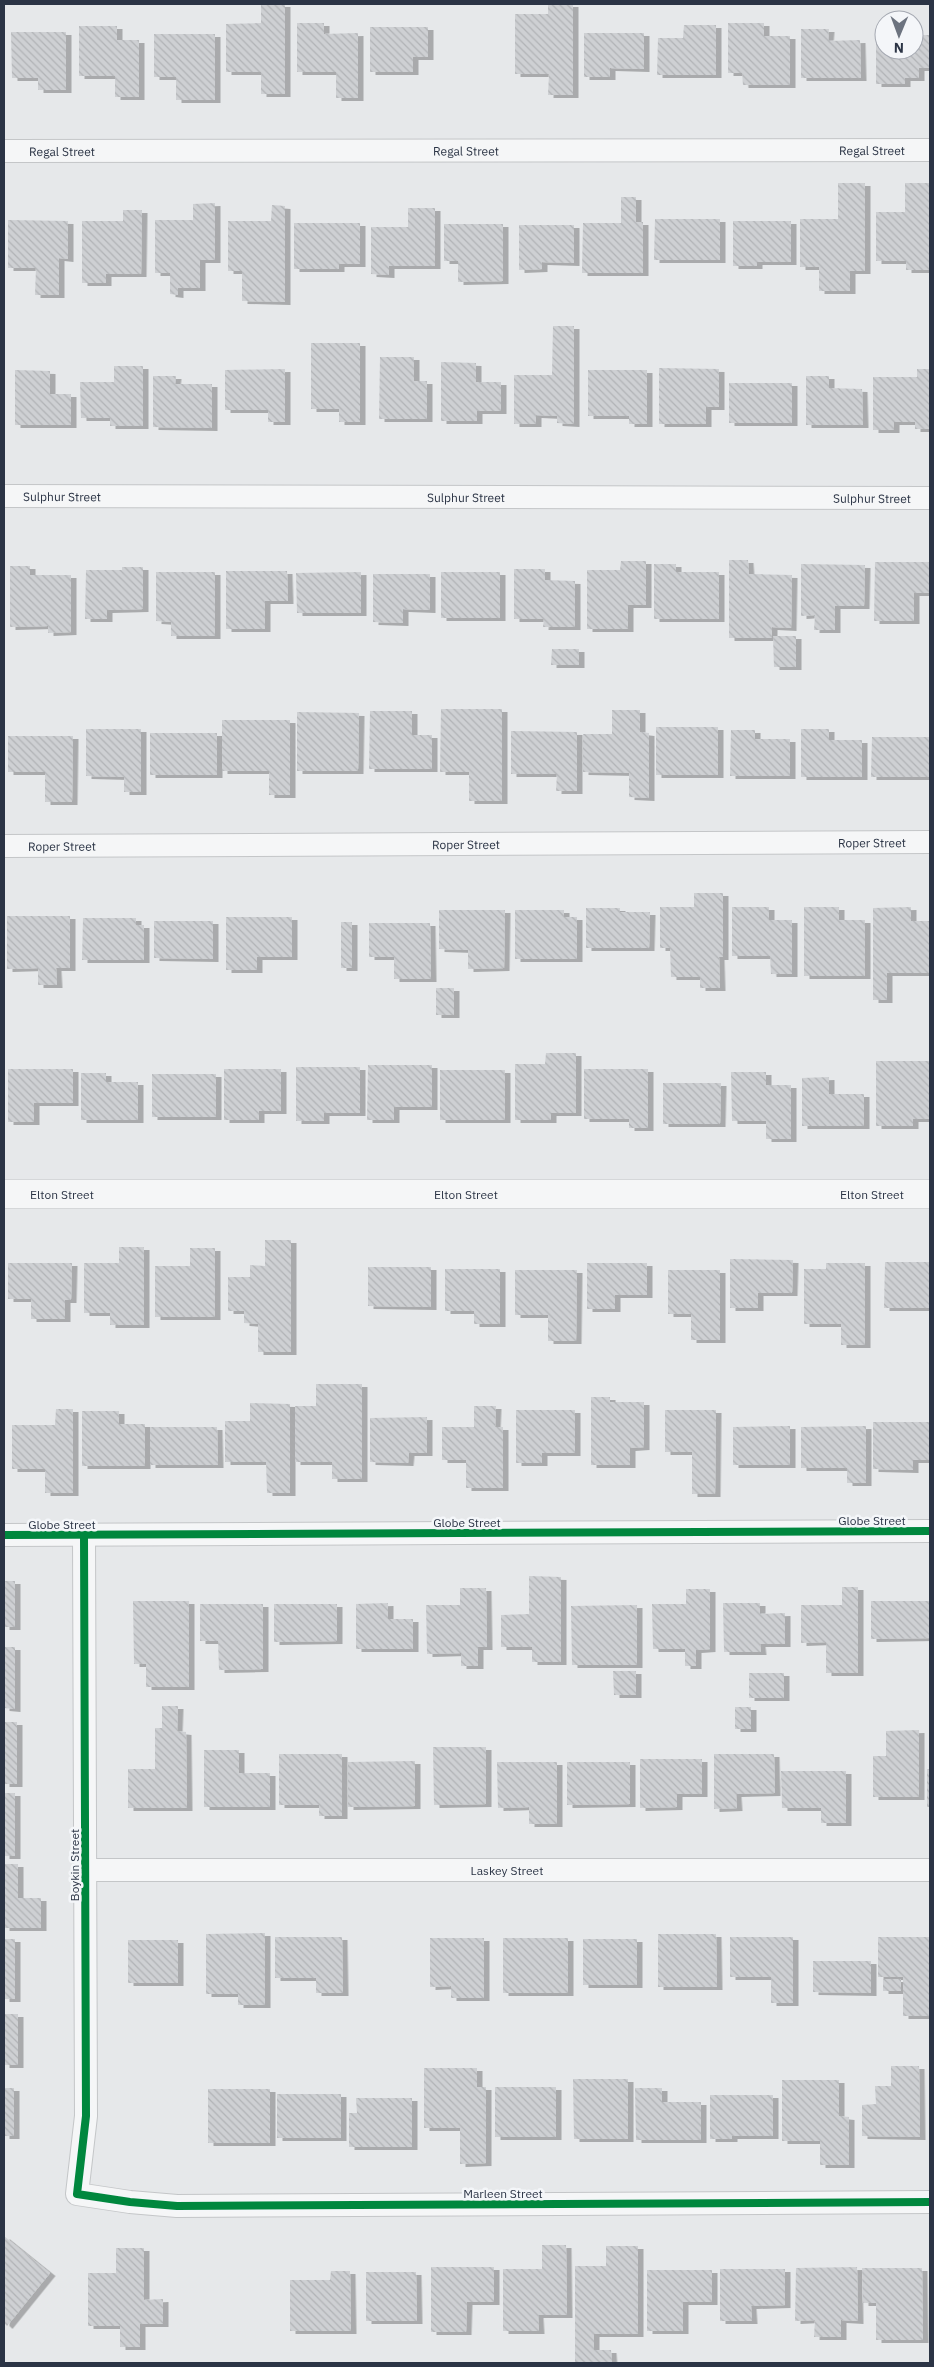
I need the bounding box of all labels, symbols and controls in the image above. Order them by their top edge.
north arrow [874,10,924,60]
text: N [894,39,904,57]
street label: Regal Street [29,143,95,158]
street label: Regal Street [433,143,499,158]
street label: Regal Street [839,143,905,158]
street label: Sulphur Street [23,489,101,504]
street label: Sulphur Street [427,489,505,505]
street label: Sulphur Street [833,490,911,505]
street label: Roper Street [838,835,906,850]
street label: Roper Street [432,836,500,852]
street label: Roper Street [28,838,96,853]
street label: Elton Street [30,1187,94,1202]
street label: Elton Street [434,1187,498,1202]
street label: Elton Street [840,1187,904,1202]
street label: Globe Street [838,1513,906,1528]
street label: Globe Street [433,1515,501,1530]
street label: Globe Street [28,1517,96,1532]
street label: Boykin Street [67,1829,82,1901]
street label: Laskey Street [471,1863,543,1878]
street label: Marleen Street [463,2186,543,2201]

